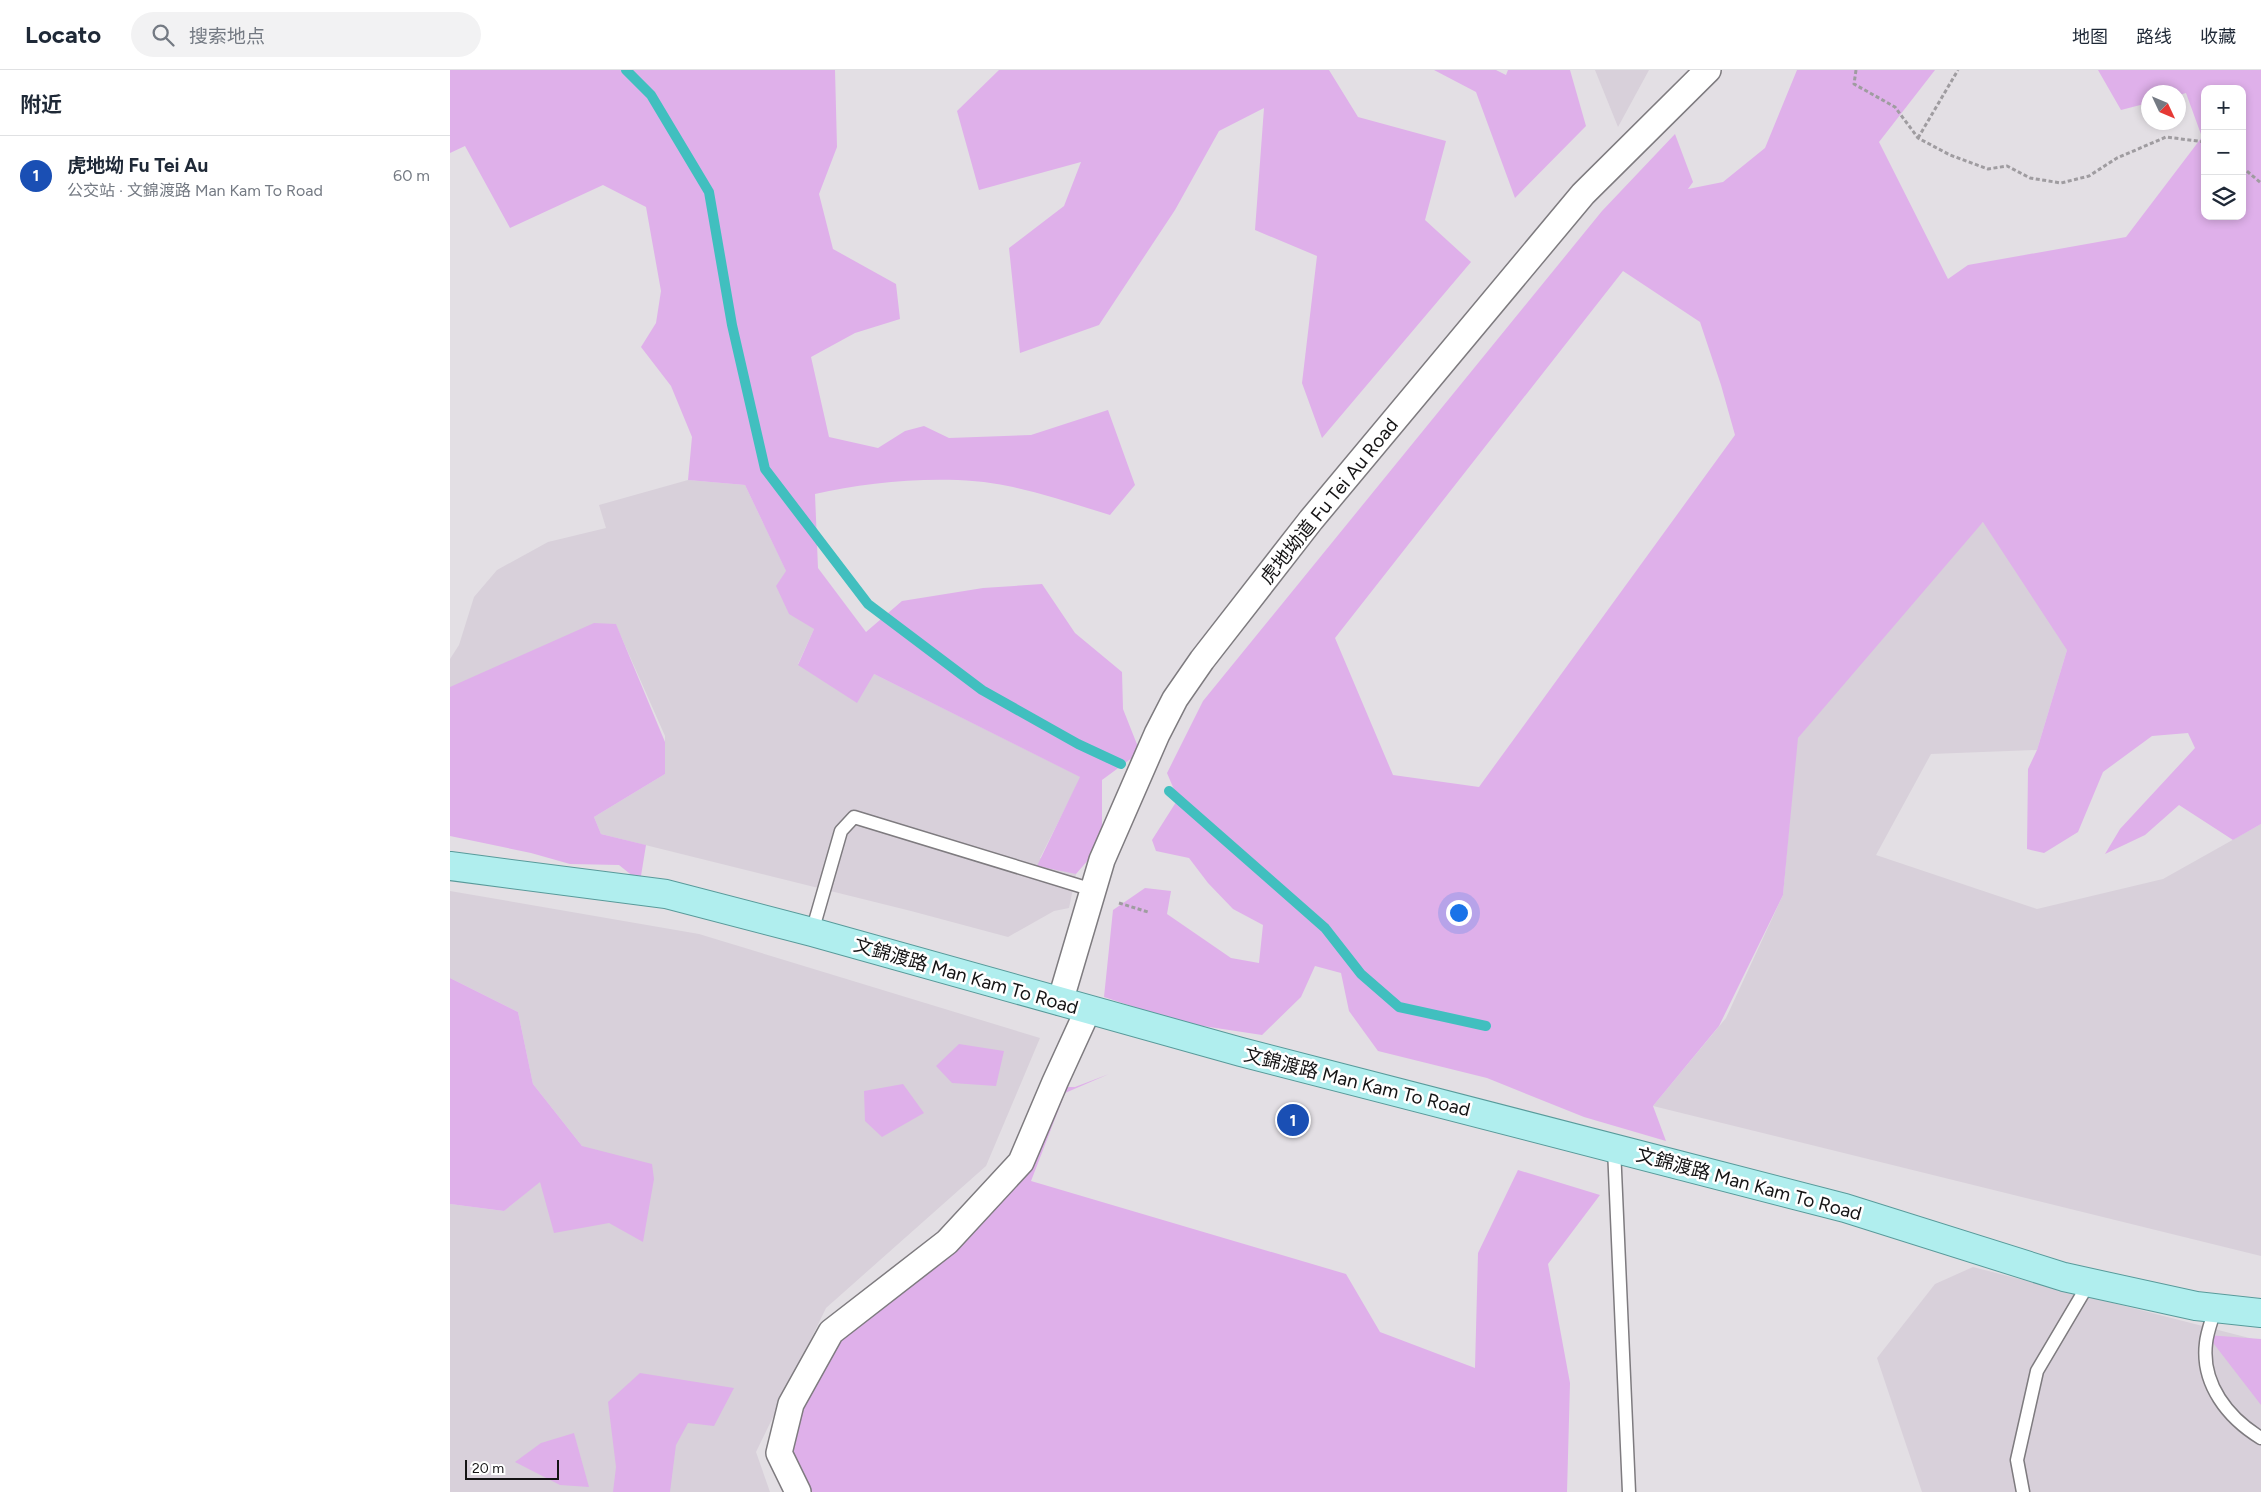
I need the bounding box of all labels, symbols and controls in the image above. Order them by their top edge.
search box [131,12,481,57]
text: Locato [25,20,101,49]
icon: search [149,21,177,49]
text: 搜索地点 [189,25,265,48]
text: 地图 [2072,26,2108,48]
text: 路线 [2136,26,2172,48]
text: 收藏 [2200,26,2236,48]
north arrow [2141,85,2186,130]
map controls [2201,85,2246,220]
button: + [2201,85,2246,130]
text: 附近 [20,92,62,117]
button: − [2201,130,2246,175]
text: 虎地坳 Fu Tei Au [67,154,208,177]
text: 1 [33,166,39,185]
text: 60 m [393,166,430,185]
button: layers [2201,175,2246,220]
text: 公交站 · 文錦渡路 Man Kam To Road [67,181,323,200]
street label: 虎地坳道 Fu Tei Au Road [1255,413,1403,589]
your location [1446,900,1472,926]
street label: 文錦渡路 Man Kam To Road [851,933,1081,1019]
street label: 文錦渡路 Man Kam To Road [1241,1043,1473,1121]
pin: 1 [1277,1101,1309,1139]
street label: 文錦渡路 Man Kam To Road [1634,1143,1864,1225]
scale bar [465,1457,559,1480]
text: 20 m [472,1460,504,1477]

